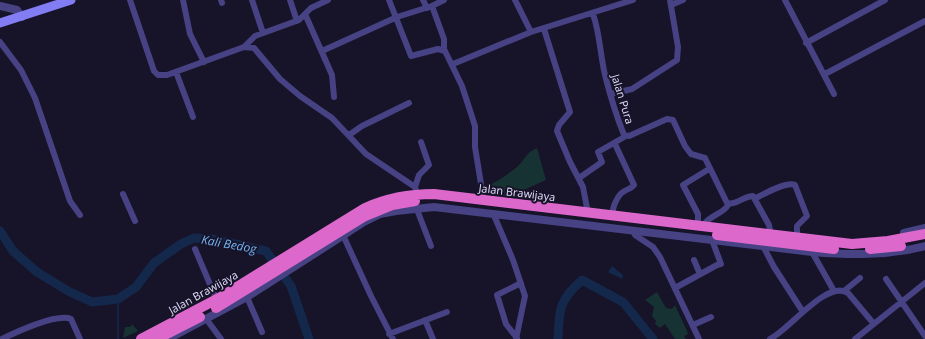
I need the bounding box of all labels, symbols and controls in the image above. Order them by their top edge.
street label: Jalan Pura [608,71,638,126]
street label: Jalan Brawijaya [477,180,556,204]
water label: Kali Bedog [200,231,259,257]
street label: Jalan Brawijaya [165,267,240,318]

